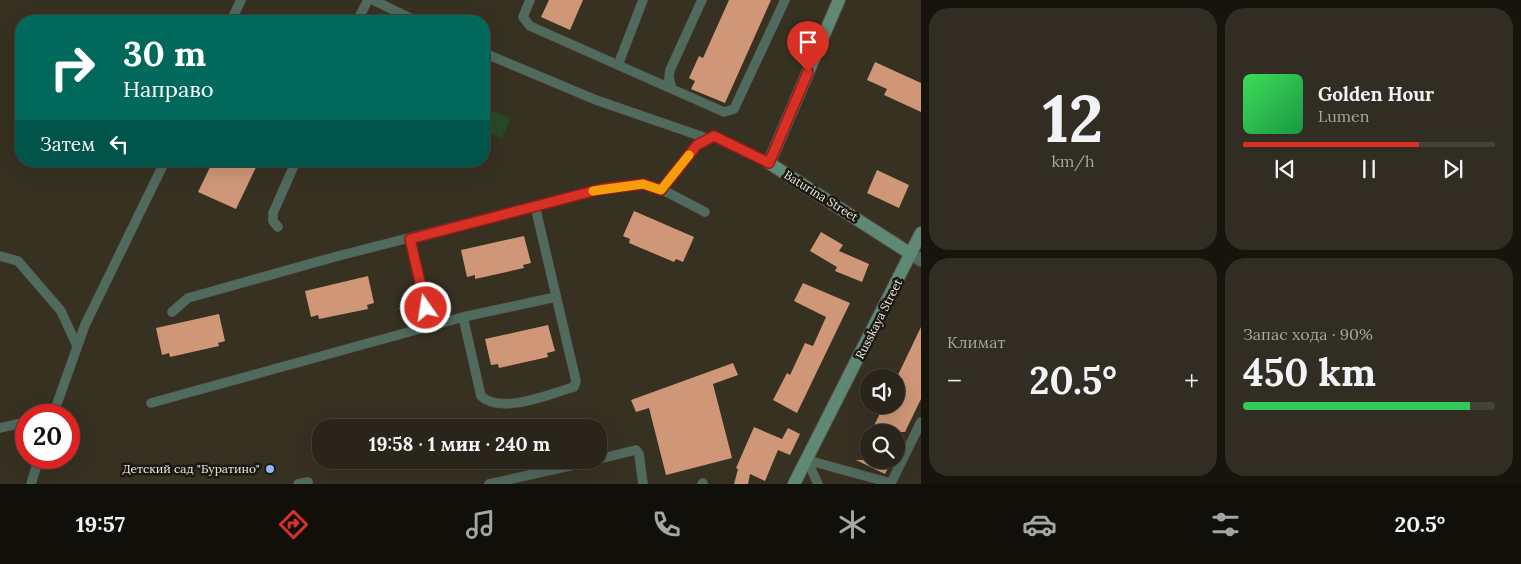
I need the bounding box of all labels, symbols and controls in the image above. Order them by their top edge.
pin [787,21,829,72]
icon: arrive [794,28,822,56]
text: 30 m [123,31,206,76]
icon: right [40,35,105,100]
text: Направо [123,75,214,103]
text: 12 [1042,77,1104,160]
text: Golden Hour [1318,82,1434,106]
text: Lumen [1318,106,1370,126]
icon: left [105,130,133,158]
text: Затем [40,132,95,156]
text: km/h [1051,151,1095,171]
icon: previous [1271,155,1299,183]
icon: pause [1355,155,1383,183]
icon: next [1439,155,1467,183]
street label: Baturina Street [781,167,861,225]
street label: Russkaya Street [852,276,905,361]
position arrow [399,281,451,333]
text: Запас хода · 90% [1243,324,1373,344]
text: Климат [947,332,1005,352]
text: 450 km [1243,348,1376,396]
text: 20.5° [1029,356,1117,404]
text: − [947,363,962,399]
text: + [1184,363,1199,399]
map controls [860,369,905,469]
button: sound [860,369,905,414]
speed limit sign: 20 [15,404,80,469]
button: search [860,424,905,469]
text: 19:58 · 1 мин · 240 m [369,432,550,456]
place label: Детский сад "Буратино" [122,461,260,476]
marker: Детский сад "Буратино" [264,463,276,475]
icon: directions [276,507,311,542]
icon: music [463,507,498,542]
icon: phone [649,507,684,542]
icon: climate [835,507,870,542]
icon: car [1022,507,1057,542]
icon: filters [1208,507,1243,542]
text: 19:57 [76,510,125,538]
text: 20.5° [1395,510,1445,538]

